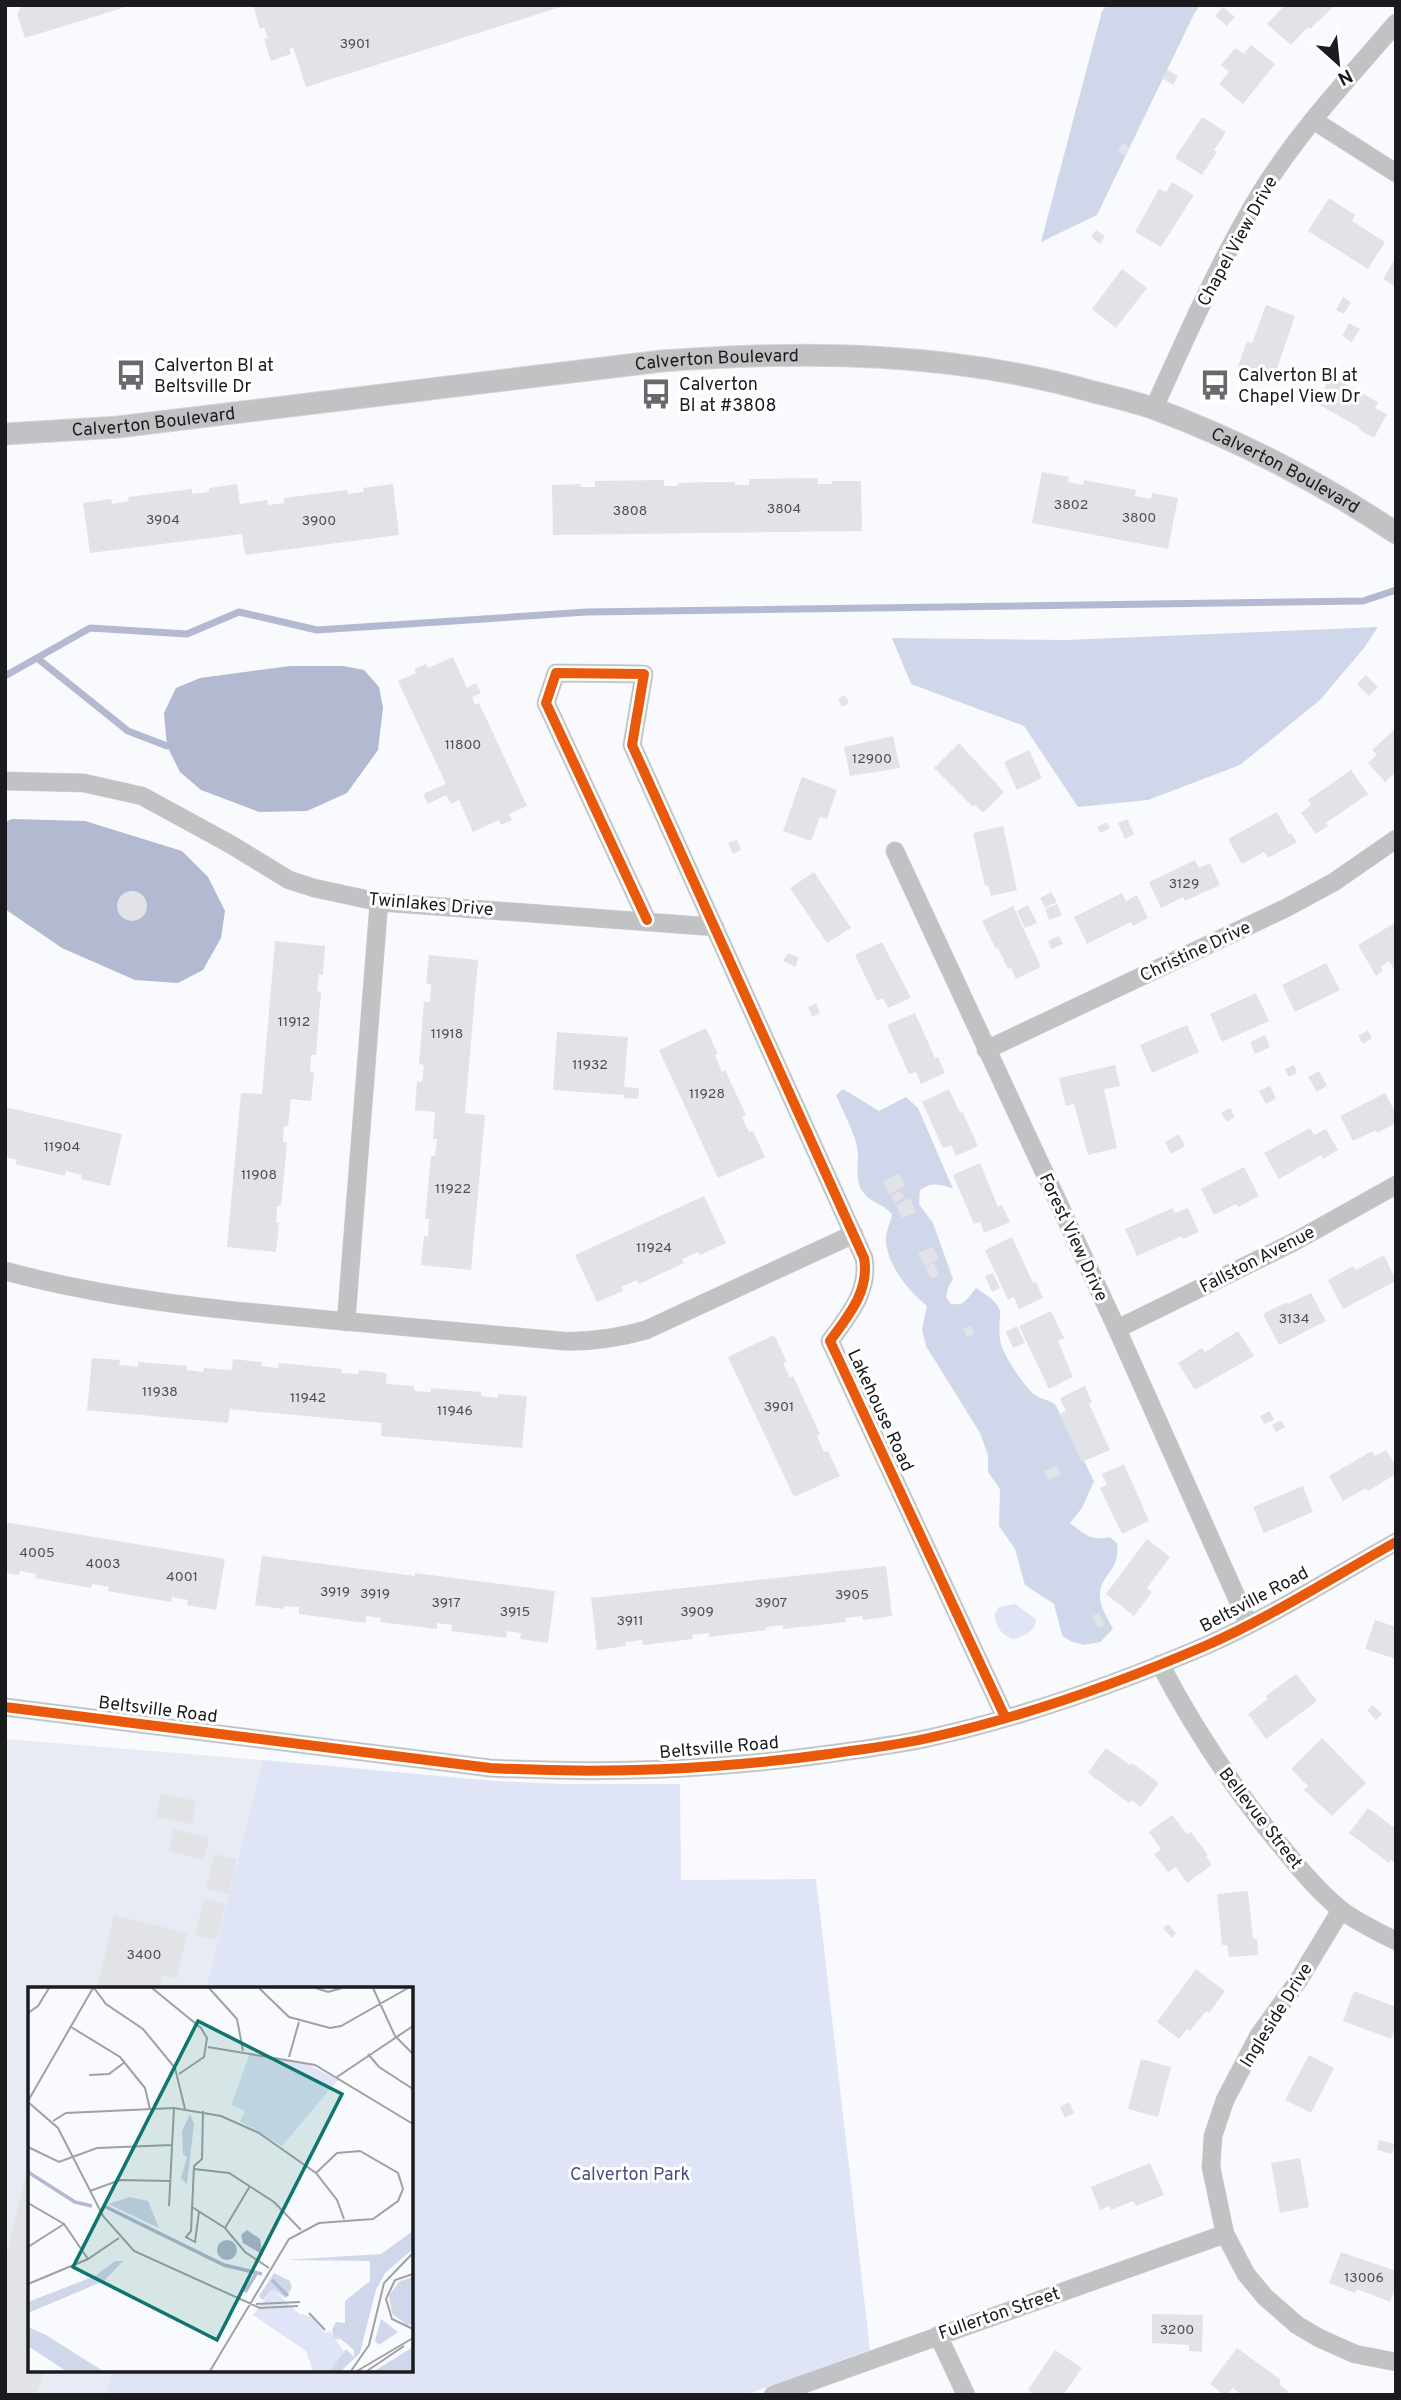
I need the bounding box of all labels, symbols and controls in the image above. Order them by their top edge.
north arrow [1303,28,1373,98]
house number: 3901 [340,36,370,53]
text: N [1333,63,1356,90]
street label: Chapel View Drive [1193,173,1284,311]
street label: Calverton Boulevard [634,345,799,377]
place label: Calverton Bl at Beltsville Dr [154,355,274,399]
bus stop icon: Calverton Bl at Beltsville Dr [114,358,148,392]
place label: Calverton Bl at Chapel View Dr [1238,365,1360,409]
bus stop icon: Calverton Bl at Chapel View Dr [1198,368,1232,402]
place label: Calverton Bl at #3808 [679,374,777,418]
bus stop icon: Calverton Bl at #3808 [639,377,673,411]
street label: Calverton Boulevard [71,403,237,443]
street label: Calverton Boulevard [1207,423,1363,520]
house number: 3802 [1054,497,1088,514]
house number: 3804 [767,501,801,518]
house number: 3808 [613,503,647,520]
house number: 3800 [1122,510,1156,527]
house number: 3904 [146,512,180,529]
house number: 3900 [302,513,336,530]
house number: 11800 [445,737,481,754]
house number: 12900 [852,751,892,768]
house number: 3129 [1169,876,1199,893]
street label: Twinlakes Drive [367,889,494,922]
street label: Christine Drive [1137,917,1255,988]
house number: 11912 [278,1014,310,1031]
house number: 11918 [431,1026,463,1043]
house number: 11932 [572,1057,608,1074]
house number: 11928 [689,1086,725,1103]
house number: 11904 [44,1139,80,1156]
house number: 11908 [241,1167,277,1184]
street label: Forest View Drive [1033,1170,1112,1305]
house number: 11922 [435,1181,471,1198]
street label: Fallston Avenue [1196,1221,1319,1299]
house number: 11924 [636,1240,672,1257]
house number: 3134 [1279,1311,1309,1328]
street label: Lakehouse Road [841,1346,918,1476]
house number: 11938 [142,1384,178,1401]
house number: 11942 [290,1390,326,1407]
house number: 3901 [764,1399,794,1416]
house number: 11946 [437,1403,473,1420]
house number: 4005 [19,1545,55,1562]
house number: 4003 [86,1556,121,1573]
street label: Beltsville Road [1196,1562,1313,1639]
house number: 4001 [166,1569,198,1586]
house number: 3919 [320,1584,350,1601]
house number: 3919 [360,1586,390,1603]
house number: 3905 [835,1587,869,1604]
house number: 3917 [432,1595,460,1612]
house number: 3907 [755,1595,787,1612]
house number: 3915 [500,1604,530,1621]
house number: 3909 [680,1604,714,1621]
house number: 3911 [617,1613,643,1630]
street label: Beltsville Road [97,1692,219,1729]
street label: Beltsville Road [658,1732,780,1765]
street label: Bellevue Street [1213,1763,1307,1875]
house number: 3400 [127,1947,162,1964]
street label: Ingleside Drive [1236,1959,1319,2073]
inset map [28,1987,413,2372]
park label: Calverton Park [570,2164,690,2187]
house number: 13006 [1344,2270,1384,2287]
street label: Fullerton Street [936,2283,1063,2346]
house number: 3200 [1160,2322,1194,2339]

